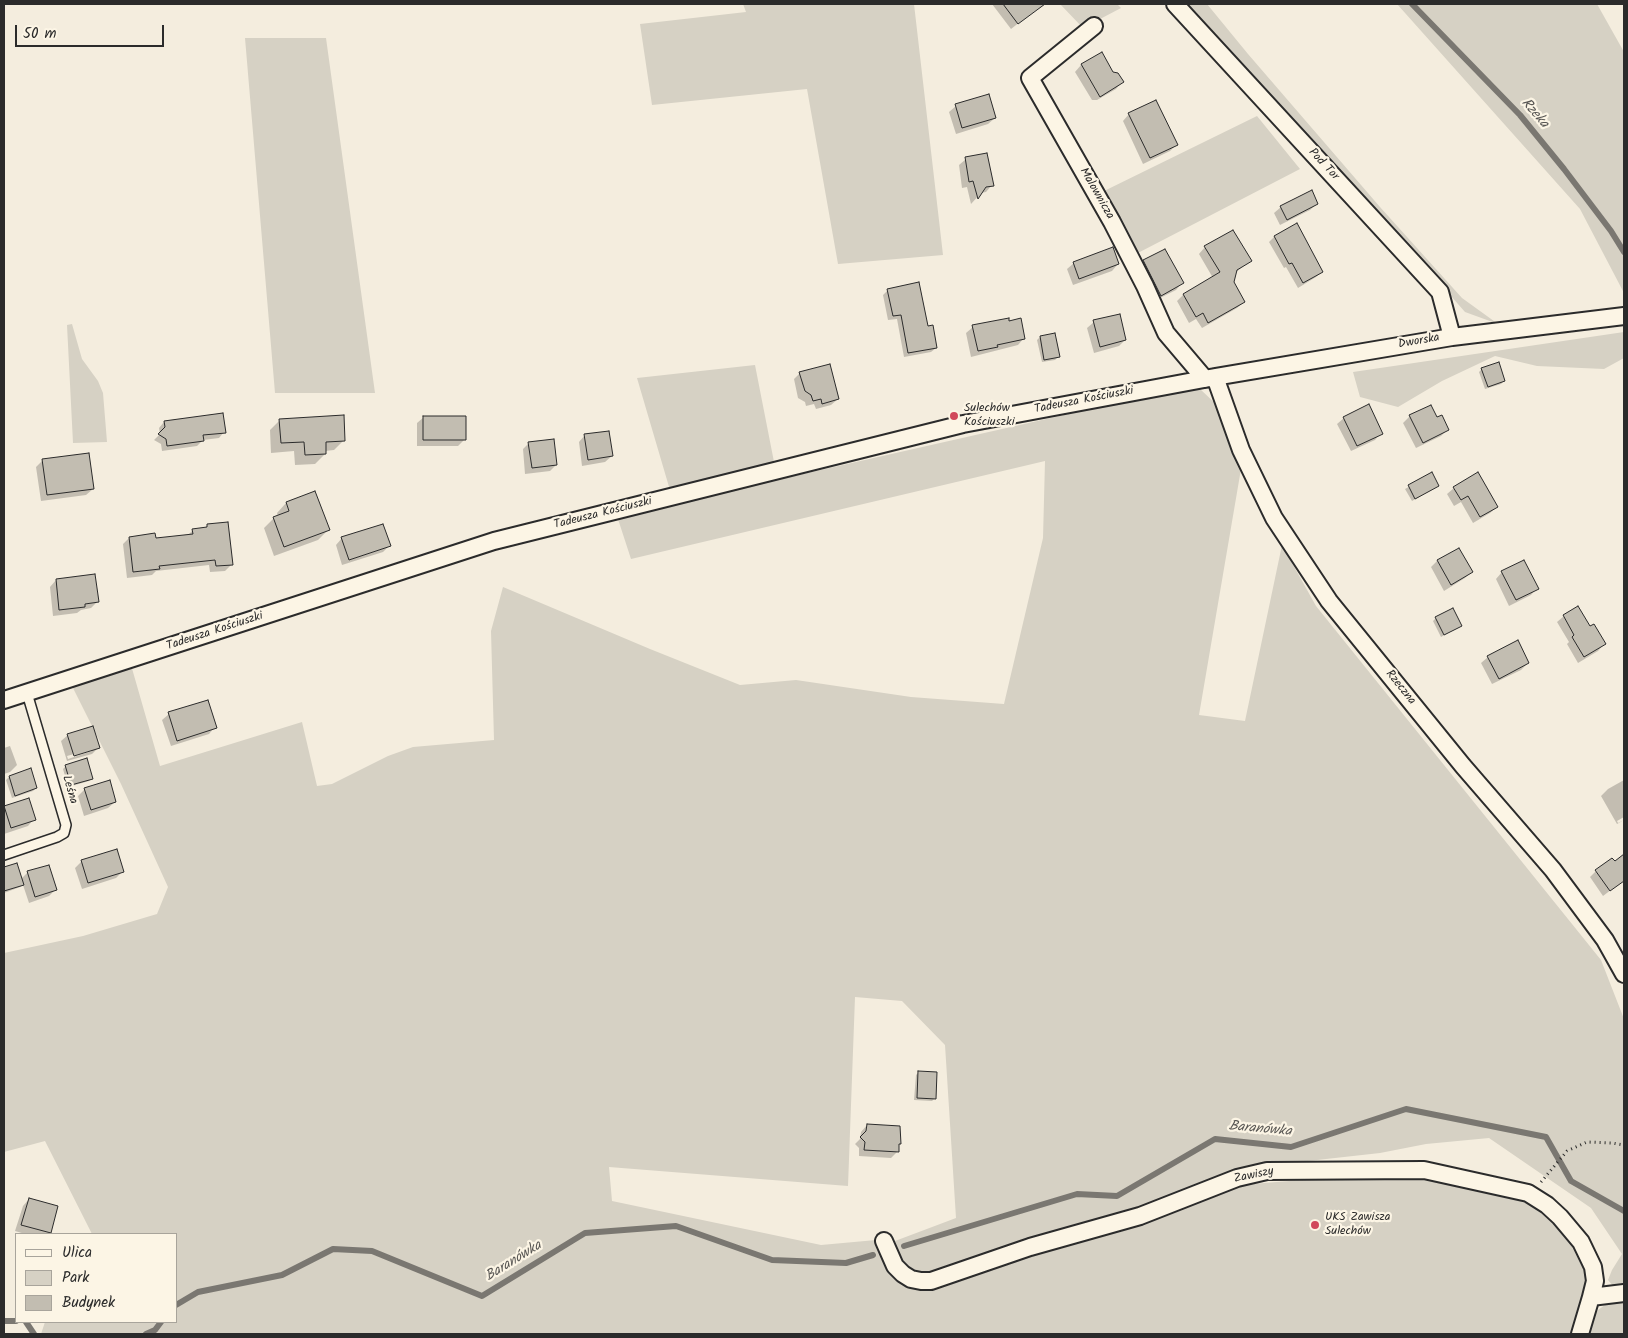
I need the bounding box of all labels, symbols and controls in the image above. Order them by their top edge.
scale bar [18,15,166,47]
text: 50 m [23,22,57,46]
water label: Rzeka [1517,96,1551,132]
street label: Pod Tor [1305,146,1341,184]
street label: Malownicza [1076,166,1116,222]
street label: Dworska [1397,331,1441,353]
street label: Tadeusza Kościuszki [1033,384,1135,418]
place label: Sulechów Kościuszki [964,402,1014,430]
marker: Sulechów Kościuszki [948,410,960,422]
street label: Tadeusza Kościuszki [552,495,654,533]
street label: Tadeusza Kościuszki [165,610,265,654]
street label: Rzeczna [1382,668,1418,708]
street label: Leśna [58,774,80,806]
water label: Baranówka [1228,1119,1292,1141]
street label: Zawiszy [1233,1165,1275,1187]
place label: UKS Zawisza Sulechów [1325,1211,1390,1239]
marker: UKS Zawisza Sulechów [1309,1219,1321,1231]
legend [15,1233,178,1323]
water label: Baranówka [483,1238,545,1286]
text: Ulica [62,1241,92,1265]
text: Park [62,1266,89,1290]
text: Budynek [62,1291,115,1315]

